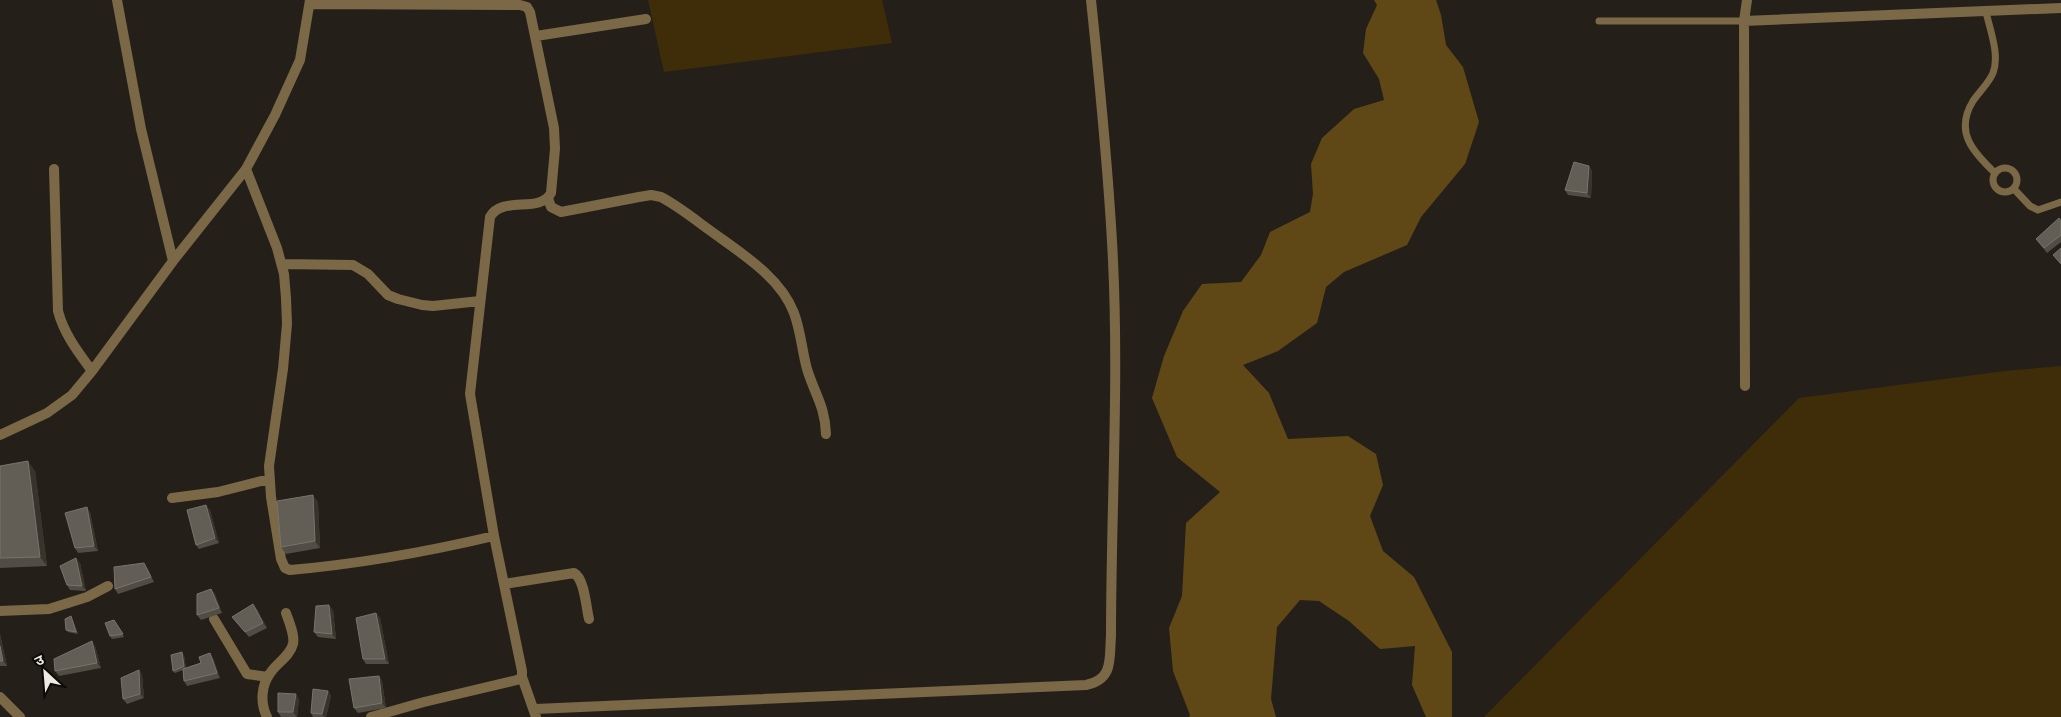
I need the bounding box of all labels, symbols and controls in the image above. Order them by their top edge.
north arrow [20,647,70,697]
text: उ [32,651,48,670]

